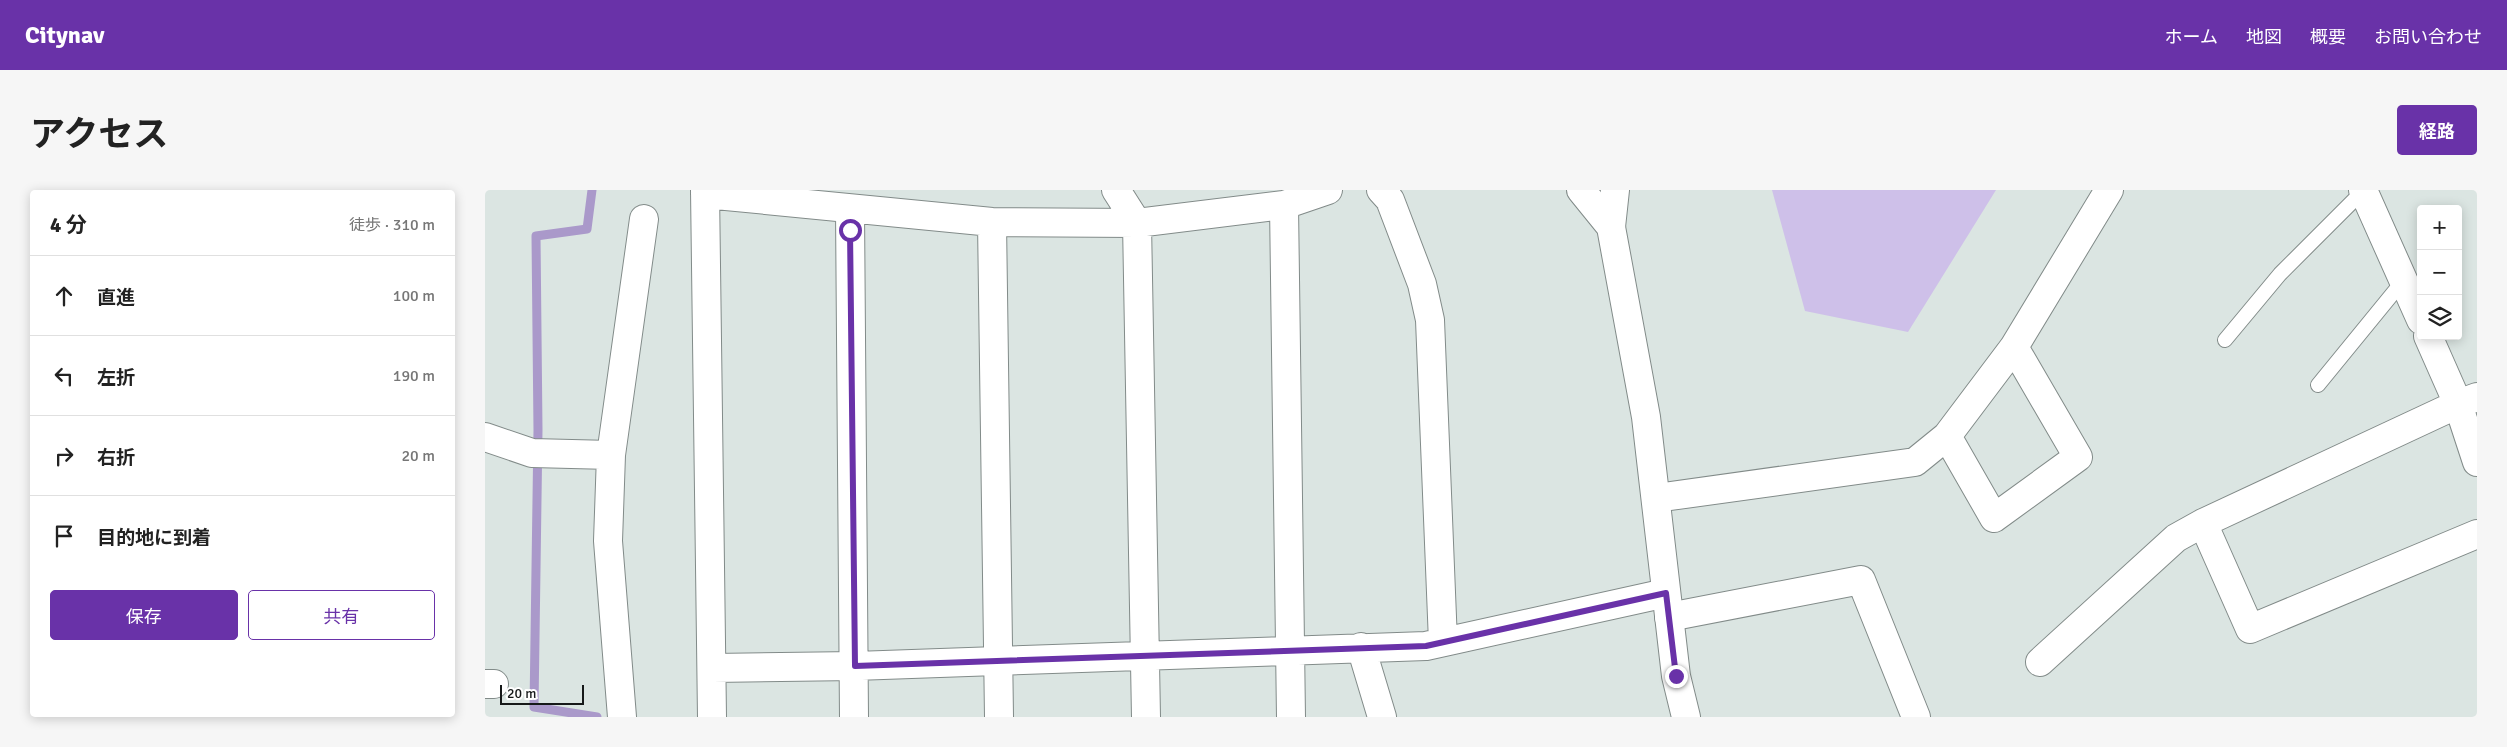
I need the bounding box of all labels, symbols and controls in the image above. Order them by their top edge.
text: Citynav [25,20,104,50]
text: ホーム [2165,26,2218,48]
text: 地図 [2246,26,2282,48]
text: 概要 [2310,26,2346,48]
text: お問い合わせ [2374,26,2482,48]
button: 経路 [2397,105,2477,155]
text: アクセス [30,113,168,156]
map controls [2417,205,2462,340]
button: + [2417,205,2462,250]
text: 4 分 [50,212,87,238]
text: 徒歩 · 310 m [349,215,435,235]
route start [839,219,862,242]
button: − [2417,250,2462,295]
icon: ahead [50,282,78,310]
text: 直進 [97,286,135,310]
text: 100 m [393,286,435,306]
button: layers [2417,295,2462,340]
icon: left [50,362,78,390]
text: 左折 [97,366,135,390]
text: 190 m [393,366,435,386]
icon: right [50,442,78,470]
text: 右折 [97,446,135,470]
text: 20 m [401,446,435,466]
icon: arrive [50,522,78,550]
text: 目的地に到着 [97,526,211,550]
button: 保存 [50,590,238,640]
button: 共有 [248,590,435,640]
route end [1665,665,1688,688]
scale bar [500,682,584,705]
text: 20 m [507,685,536,702]

